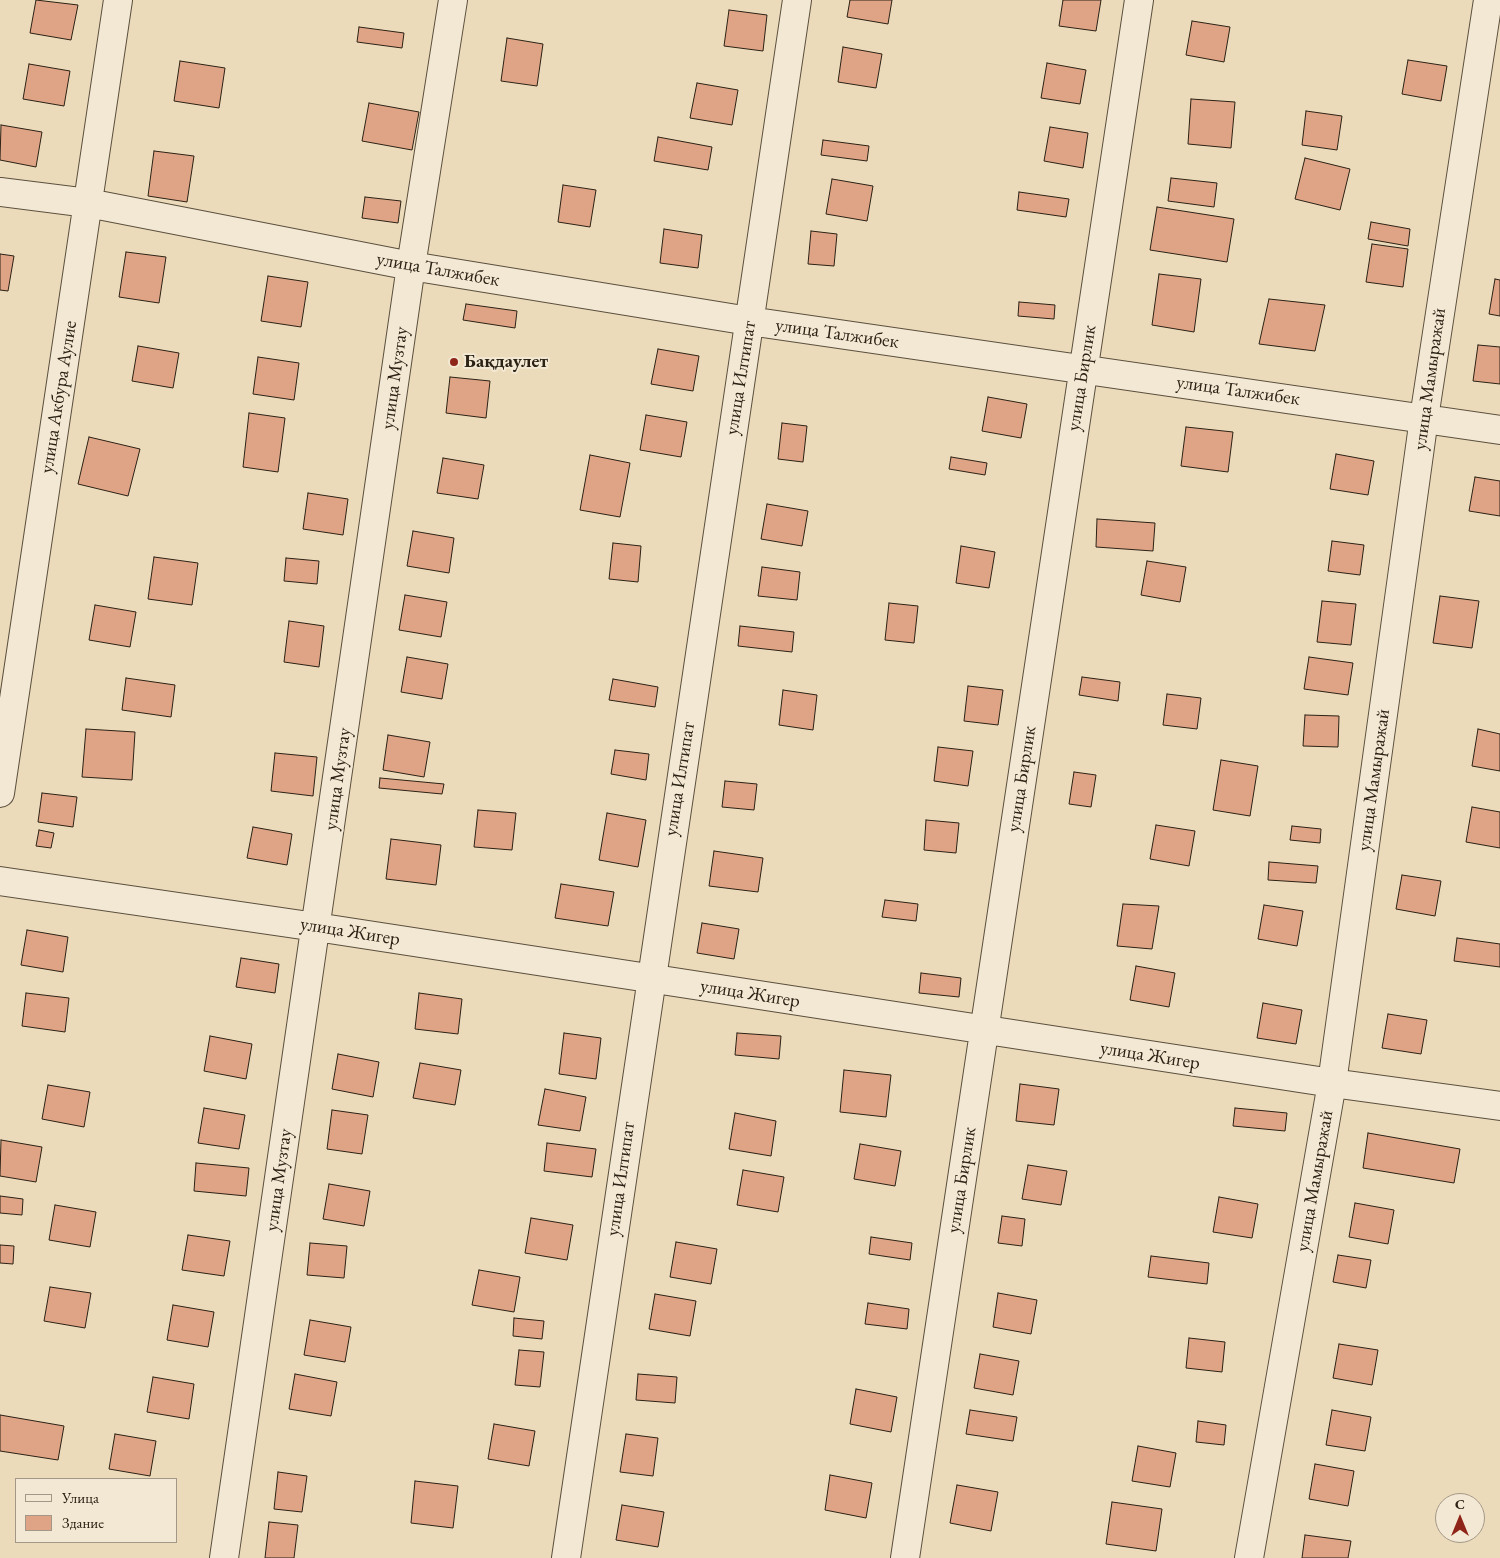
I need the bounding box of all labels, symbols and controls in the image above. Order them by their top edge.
street label: улица Талжибек [375,248,501,292]
street label: улица Мамыражай [1409,306,1451,452]
street label: улица Талжибек [774,314,900,354]
street label: улица Акбура Аулие [36,319,82,475]
street label: улица Илтипат [721,319,761,437]
street label: улица Бирлик [1062,323,1102,433]
street label: улица Музтау [377,325,413,431]
place label: Бақдаулет [464,351,548,373]
marker: Бақдаулет [448,356,460,368]
street label: улица Талжибек [1175,371,1301,411]
street label: улица Мамыражай [1353,707,1395,853]
street label: улица Илтипат [660,720,700,838]
street label: улица Бирлик [1002,724,1042,834]
street label: улица Музтау [320,726,356,832]
street label: улица Жигер [298,913,402,951]
street label: улица Жигер [698,975,802,1013]
street label: улица Жигер [1098,1037,1202,1075]
street label: улица Мамыражай [1291,1108,1339,1254]
street label: улица Илтипат [602,1120,640,1238]
street label: улица Бирлик [942,1125,982,1235]
street label: улица Музтау [261,1127,297,1233]
legend [15,1478,178,1543]
text: Улица [62,1488,99,1507]
north arrow [1435,1493,1485,1543]
text: С [1455,1495,1465,1513]
text: Здание [62,1513,104,1532]

